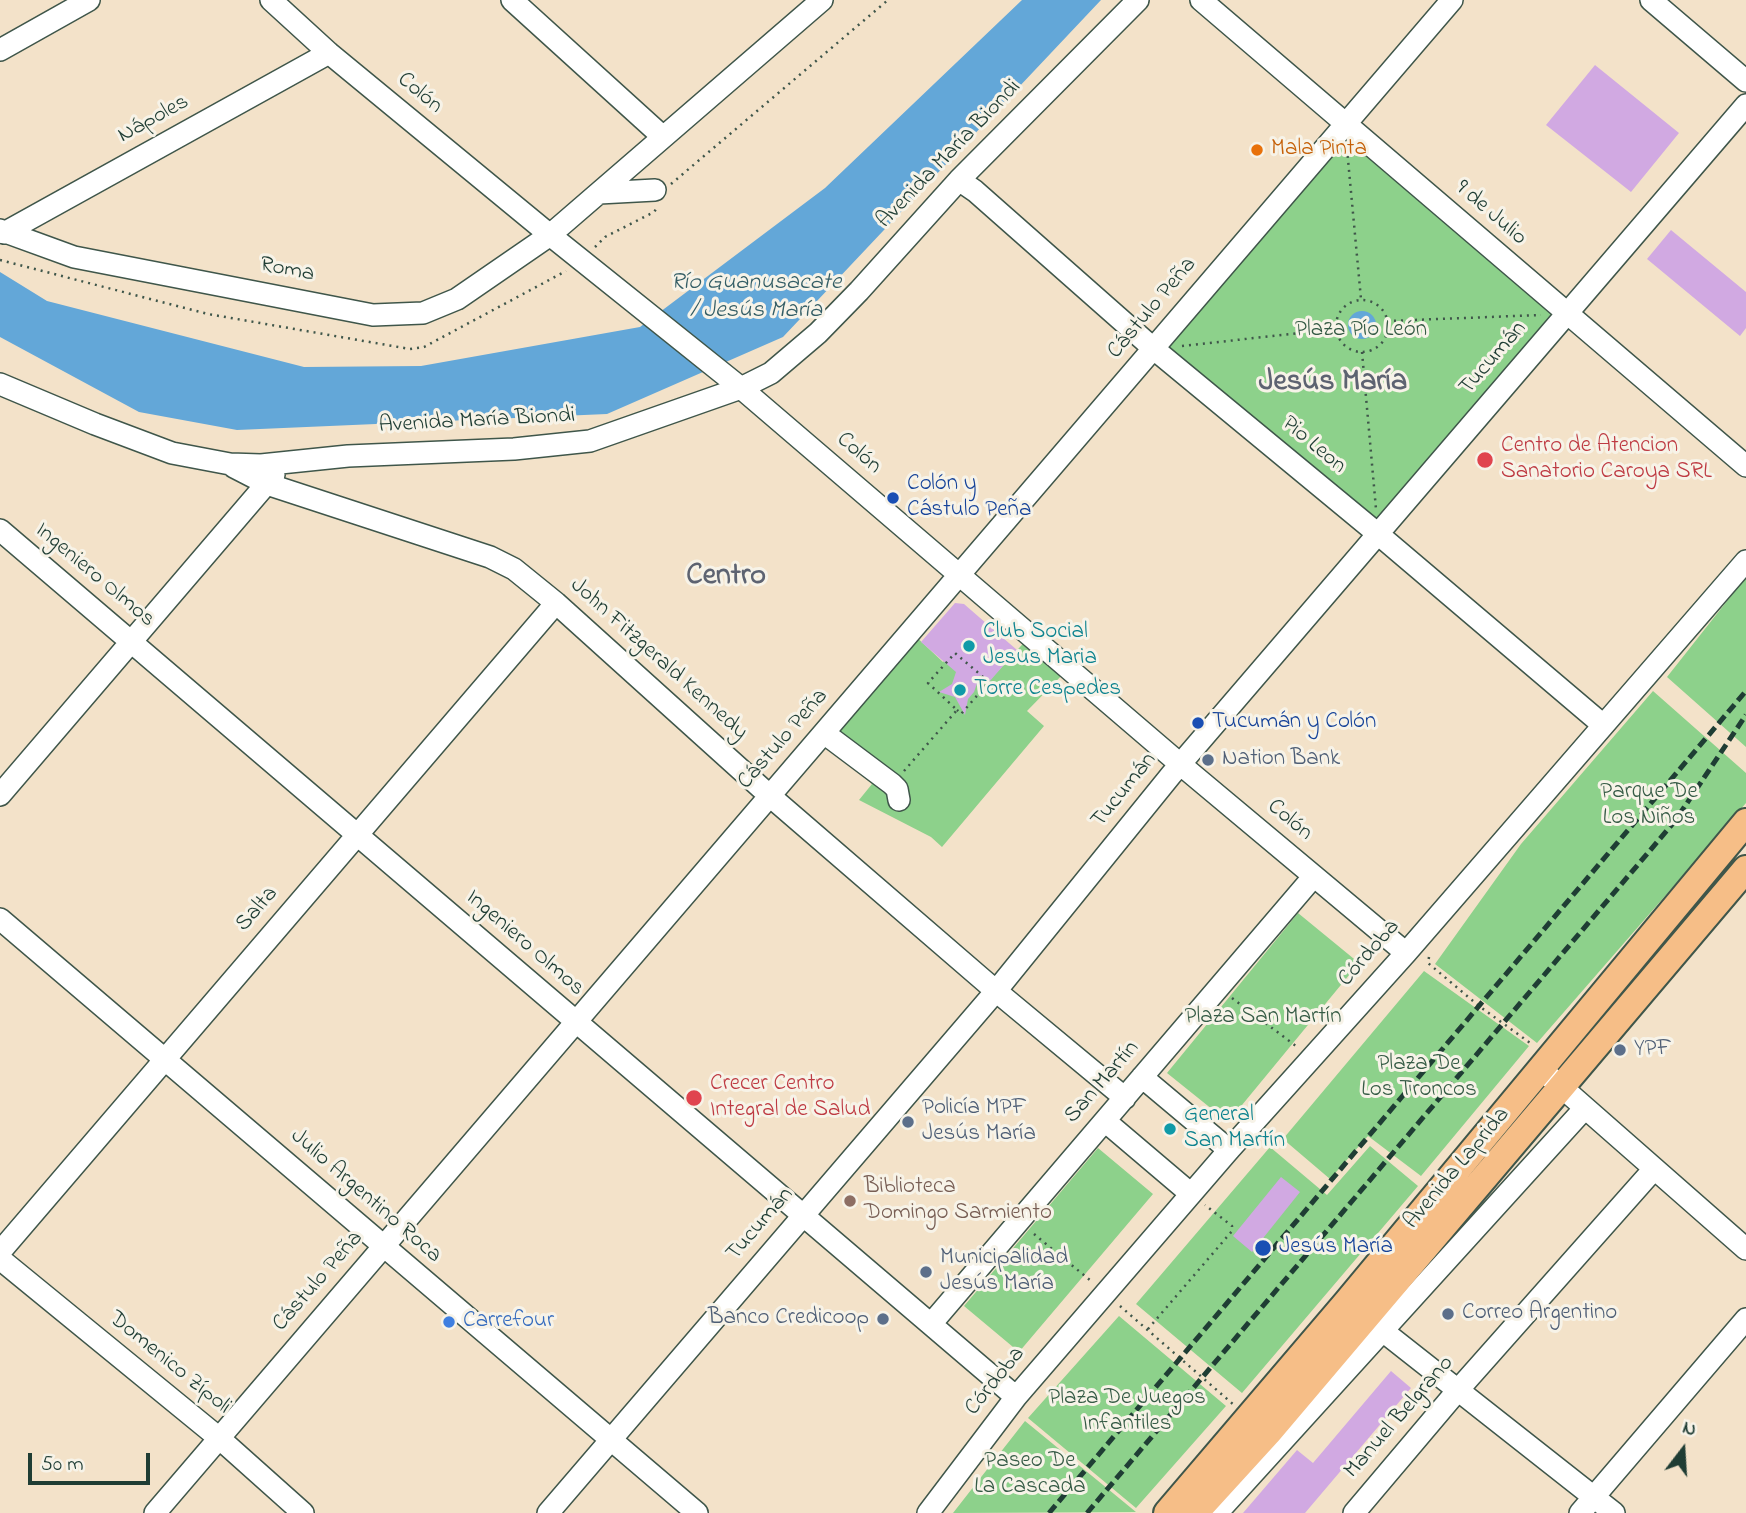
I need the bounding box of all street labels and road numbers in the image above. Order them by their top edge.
street label: Colón [391,67,447,121]
street label: Avenida María Biondi [872,75,1028,235]
street label: Nápoles [114,89,194,151]
street label: 9 de Julio [1449,175,1531,253]
street label: Roma [257,252,317,290]
street label: Cástulo Peña [1102,252,1204,366]
street label: Tucumán [1454,316,1534,402]
street label: Avenida María Biondi [378,403,576,441]
street label: Pio Leon [1275,411,1351,481]
street label: Colón [830,427,886,481]
street label: Ingeniero Olmos [28,518,160,634]
street label: John Fitzgerald Kennedy [563,573,753,747]
street label: Cástulo Peña [733,684,835,796]
street label: Tucumán [1086,748,1164,834]
street label: Colón [1261,794,1317,848]
street label: Salta [231,882,285,938]
street label: Ingeniero Olmos [459,885,589,1003]
street label: Córdoba [1333,915,1407,993]
street label: San Martín [1059,1036,1147,1130]
street label: Avenida Laprida [1399,1102,1517,1236]
street label: Julio Argentino Roca [284,1124,446,1270]
street label: Tucumán [721,1182,801,1268]
street label: Cástulo Peña [268,1226,370,1338]
street label: Domenico Zípoli [102,1306,236,1422]
street label: Córdoba [960,1342,1032,1422]
street label: Manuel Belgrano [1339,1351,1461,1485]

